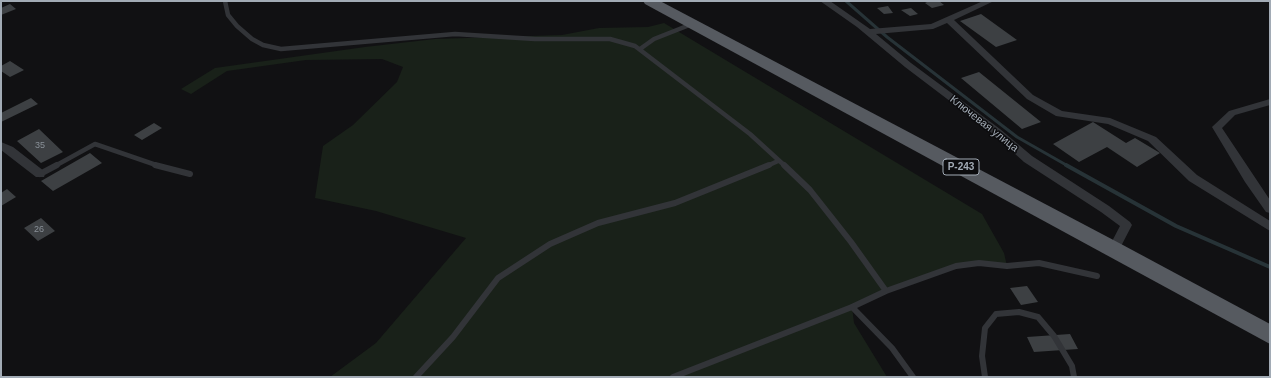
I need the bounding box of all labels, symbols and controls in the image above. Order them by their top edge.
street label: Ключевая улица [947,93,1021,155]
house number: 35 [35,141,45,151]
road number: Р-243 [943,159,979,175]
house number: 26 [34,225,44,235]

